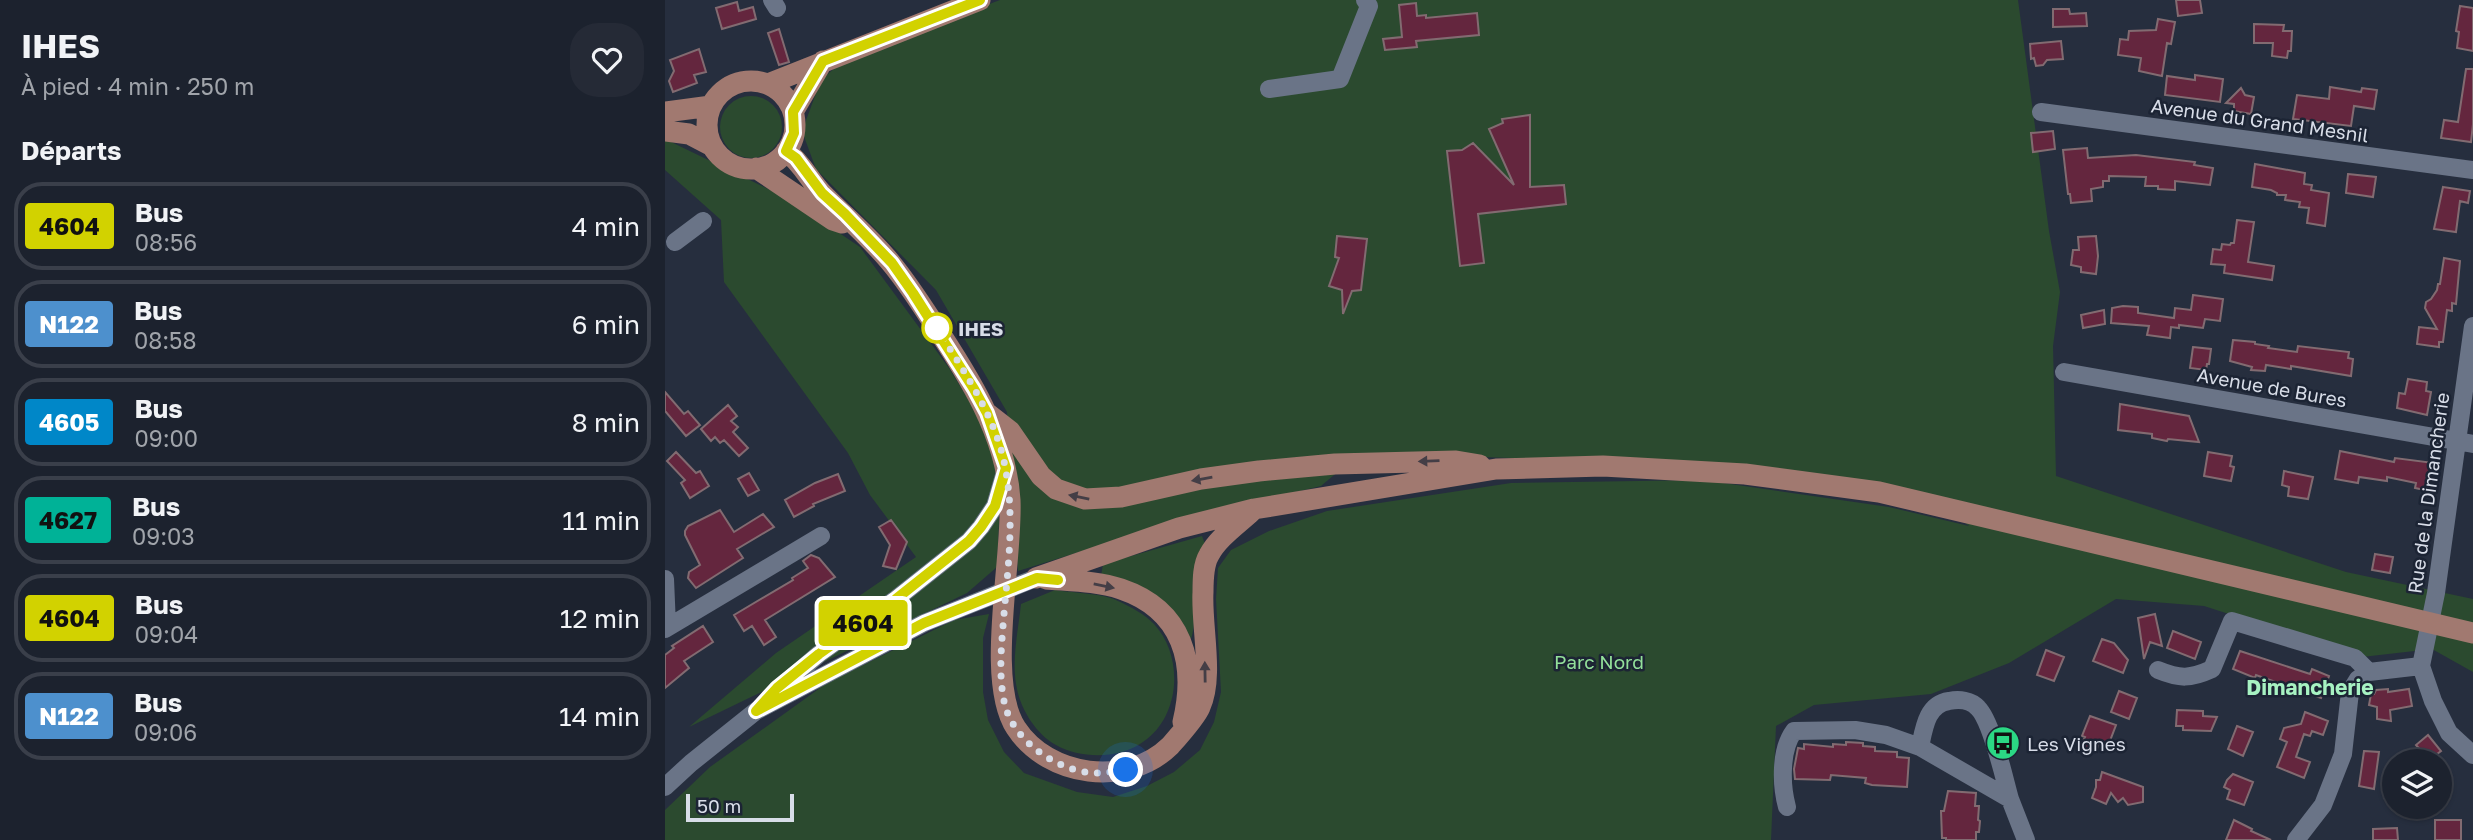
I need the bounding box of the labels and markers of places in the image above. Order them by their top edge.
marker: IHES [922,313,952,343]
place label: IHES [958,317,1004,340]
bus stop icon: Les Vignes [1984,724,2022,762]
place label: Les Vignes [2027,732,2126,755]

